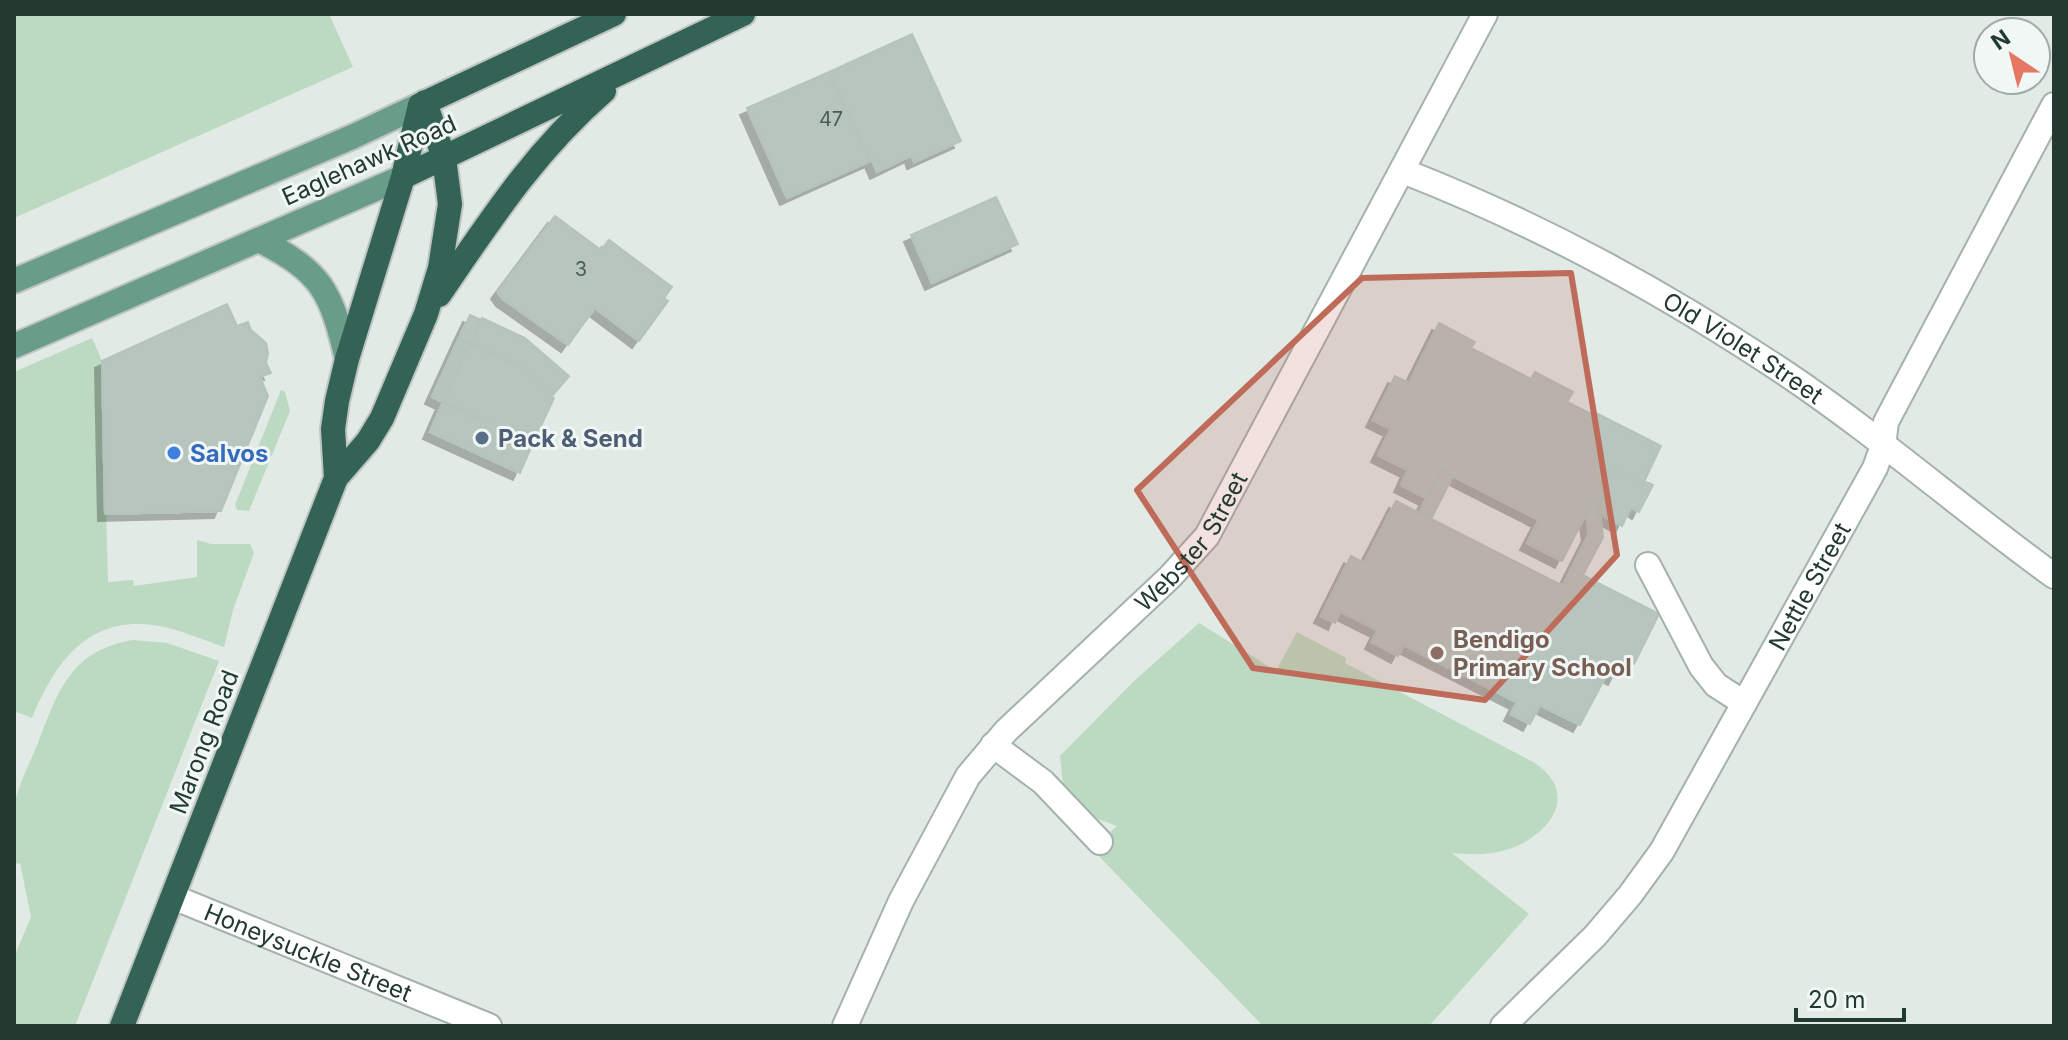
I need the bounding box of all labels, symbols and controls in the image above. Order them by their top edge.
north arrow [1972,16,2052,96]
text: N [1986,24,2015,55]
house number: 47 [819,107,843,131]
street label: Eaglehawk Road [277,109,461,211]
house number: 3 [575,257,587,281]
street label: Old Violet Street [1658,286,1829,410]
place label: Pack & Send [498,424,643,453]
marker: Pack & Send [473,429,491,447]
place label: Salvos [190,439,269,468]
marker: Salvos [165,444,183,462]
street label: Webster Street [1129,467,1253,617]
street label: Nettle Street [1762,517,1856,655]
place label: Bendigo Primary School [1453,625,1632,682]
marker: Bendigo Primary School [1428,644,1446,662]
street label: Marong Road [163,666,245,818]
street label: Honeysuckle Street [200,897,416,1008]
scale bar [1796,972,1904,1022]
text: 20 m [1808,985,1866,1014]

